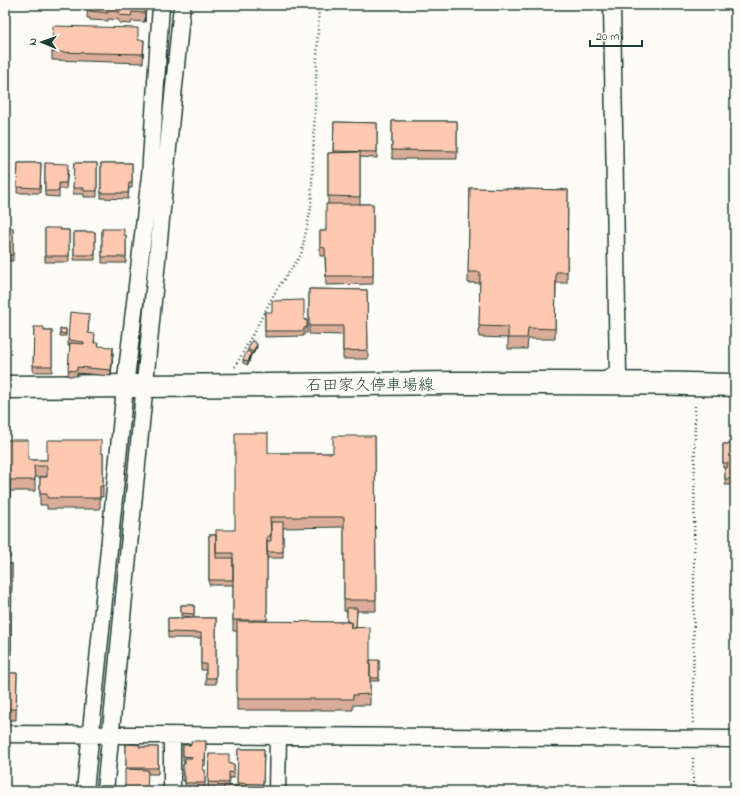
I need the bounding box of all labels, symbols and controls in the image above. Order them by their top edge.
north arrow [22,22,62,62]
scale bar [590,22,642,48]
text: 20 m [596,28,619,46]
text: N [25,38,41,46]
street label: 石田家久停車場線 [306,374,434,398]

